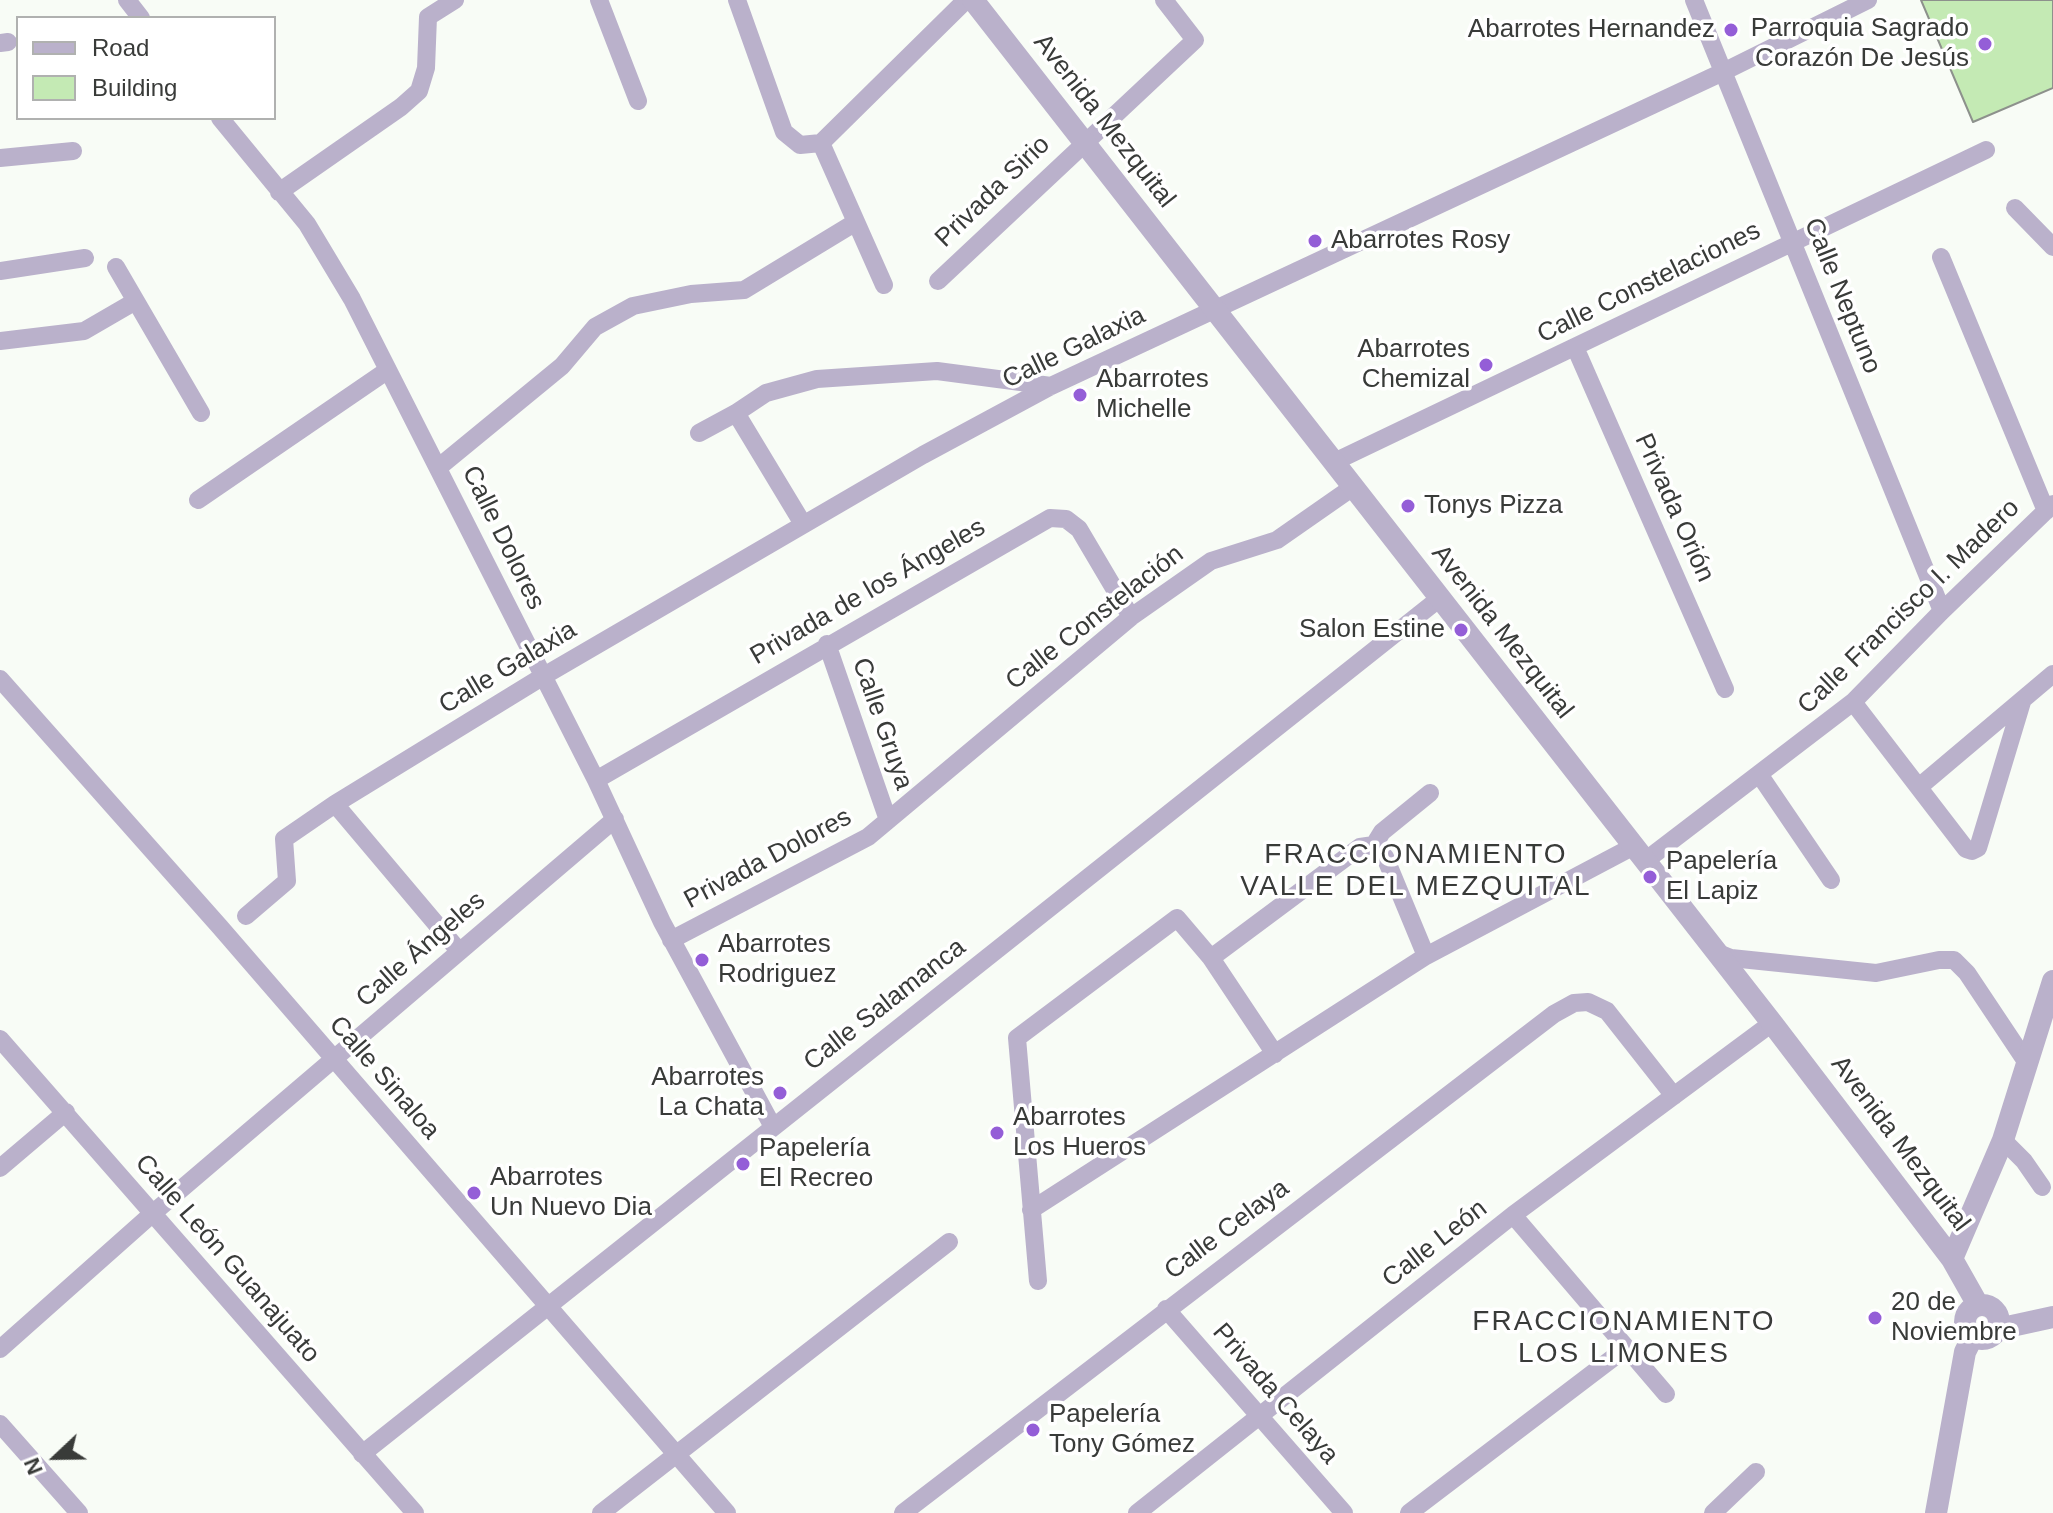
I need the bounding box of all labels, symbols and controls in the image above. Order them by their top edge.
place label: Parroquia Sagrado Corazón De Jesús [1751,13,1969,74]
place label: Abarrotes Hernandez [1468,14,1715,46]
legend [16,16,276,120]
marker: Abarrotes Hernandez [1722,21,1740,39]
street label: Avenida Mezquital [1026,28,1182,214]
text: Road [92,34,149,61]
marker: Parroquia Sagrado Corazón De Jesús [1976,35,1994,53]
text: Building [92,74,177,101]
street label: Privada Sirio [929,130,1057,254]
street label: Calle Neptuno [1797,214,1887,378]
street label: Calle Constelaciones [1532,215,1766,351]
place label: Abarrotes Rosy [1331,225,1510,257]
marker: Abarrotes Rosy [1306,232,1324,250]
street label: Calle Galaxia [998,300,1150,396]
place label: Abarrotes Chemizal [1357,334,1470,396]
marker: Abarrotes Chemizal [1477,356,1495,374]
place label: Abarrotes Michelle [1096,364,1209,426]
marker: Abarrotes Michelle [1071,386,1089,404]
street label: Privada Orión [1627,429,1721,587]
street label: Calle Dolores [455,461,551,615]
place label: Tonys Pizza [1424,490,1563,522]
street label: Calle Francisco I. Madero [1792,493,2026,721]
marker: Tonys Pizza [1399,497,1417,515]
street label: Privada de los Ángeles [745,512,991,672]
street label: Calle Constelación [1000,539,1190,697]
street label: Avenida Mezquital [1424,539,1580,725]
place label: Salon Estine [1299,614,1445,646]
street label: Calle Galaxia [434,615,582,721]
marker: Salon Estine [1452,621,1470,639]
street label: Calle Gruya [845,654,919,794]
street label: Privada Dolores [679,802,857,916]
district label: FRACCIONAMIENTO VALLE DEL MEZQUITAL [1240,838,1592,904]
place label: Papelería El Lapiz [1666,846,1777,908]
marker: Papelería El Lapiz [1641,868,1659,886]
street label: Calle Ángeles [350,886,492,1014]
place label: Abarrotes Rodriguez [718,929,837,990]
street label: Calle Salamanca [798,932,972,1078]
marker: Abarrotes Rodriguez [693,951,711,969]
street label: Calle Sinaloa [322,1010,446,1146]
street label: Avenida Mezquital [1824,1050,1976,1238]
place label: Abarrotes La Chata [651,1062,764,1124]
marker: Abarrotes La Chata [771,1084,789,1102]
place label: Abarrotes Los Hueros [1013,1102,1146,1164]
marker: Abarrotes Los Hueros [988,1124,1006,1142]
place label: Papelería El Recreo [759,1133,873,1194]
street label: Calle León Guanajuato [128,1148,326,1370]
marker: Papelería El Recreo [734,1155,752,1173]
place label: Abarrotes Un Nuevo Dia [490,1162,652,1224]
street label: Calle Celaya [1159,1173,1295,1287]
marker: Abarrotes Un Nuevo Dia [465,1184,483,1202]
street label: Calle León [1376,1193,1494,1295]
place label: 20 de Noviembre [1891,1287,2017,1348]
district label: FRACCIONAMIENTO LOS LIMONES [1472,1305,1776,1371]
marker: 20 de Noviembre [1866,1309,1884,1327]
street label: Privada Celaya [1205,1317,1345,1471]
place label: Papelería Tony Gómez [1049,1399,1195,1460]
north arrow [16,1417,96,1497]
marker: Papelería Tony Gómez [1024,1421,1042,1439]
text: N [19,1454,48,1478]

